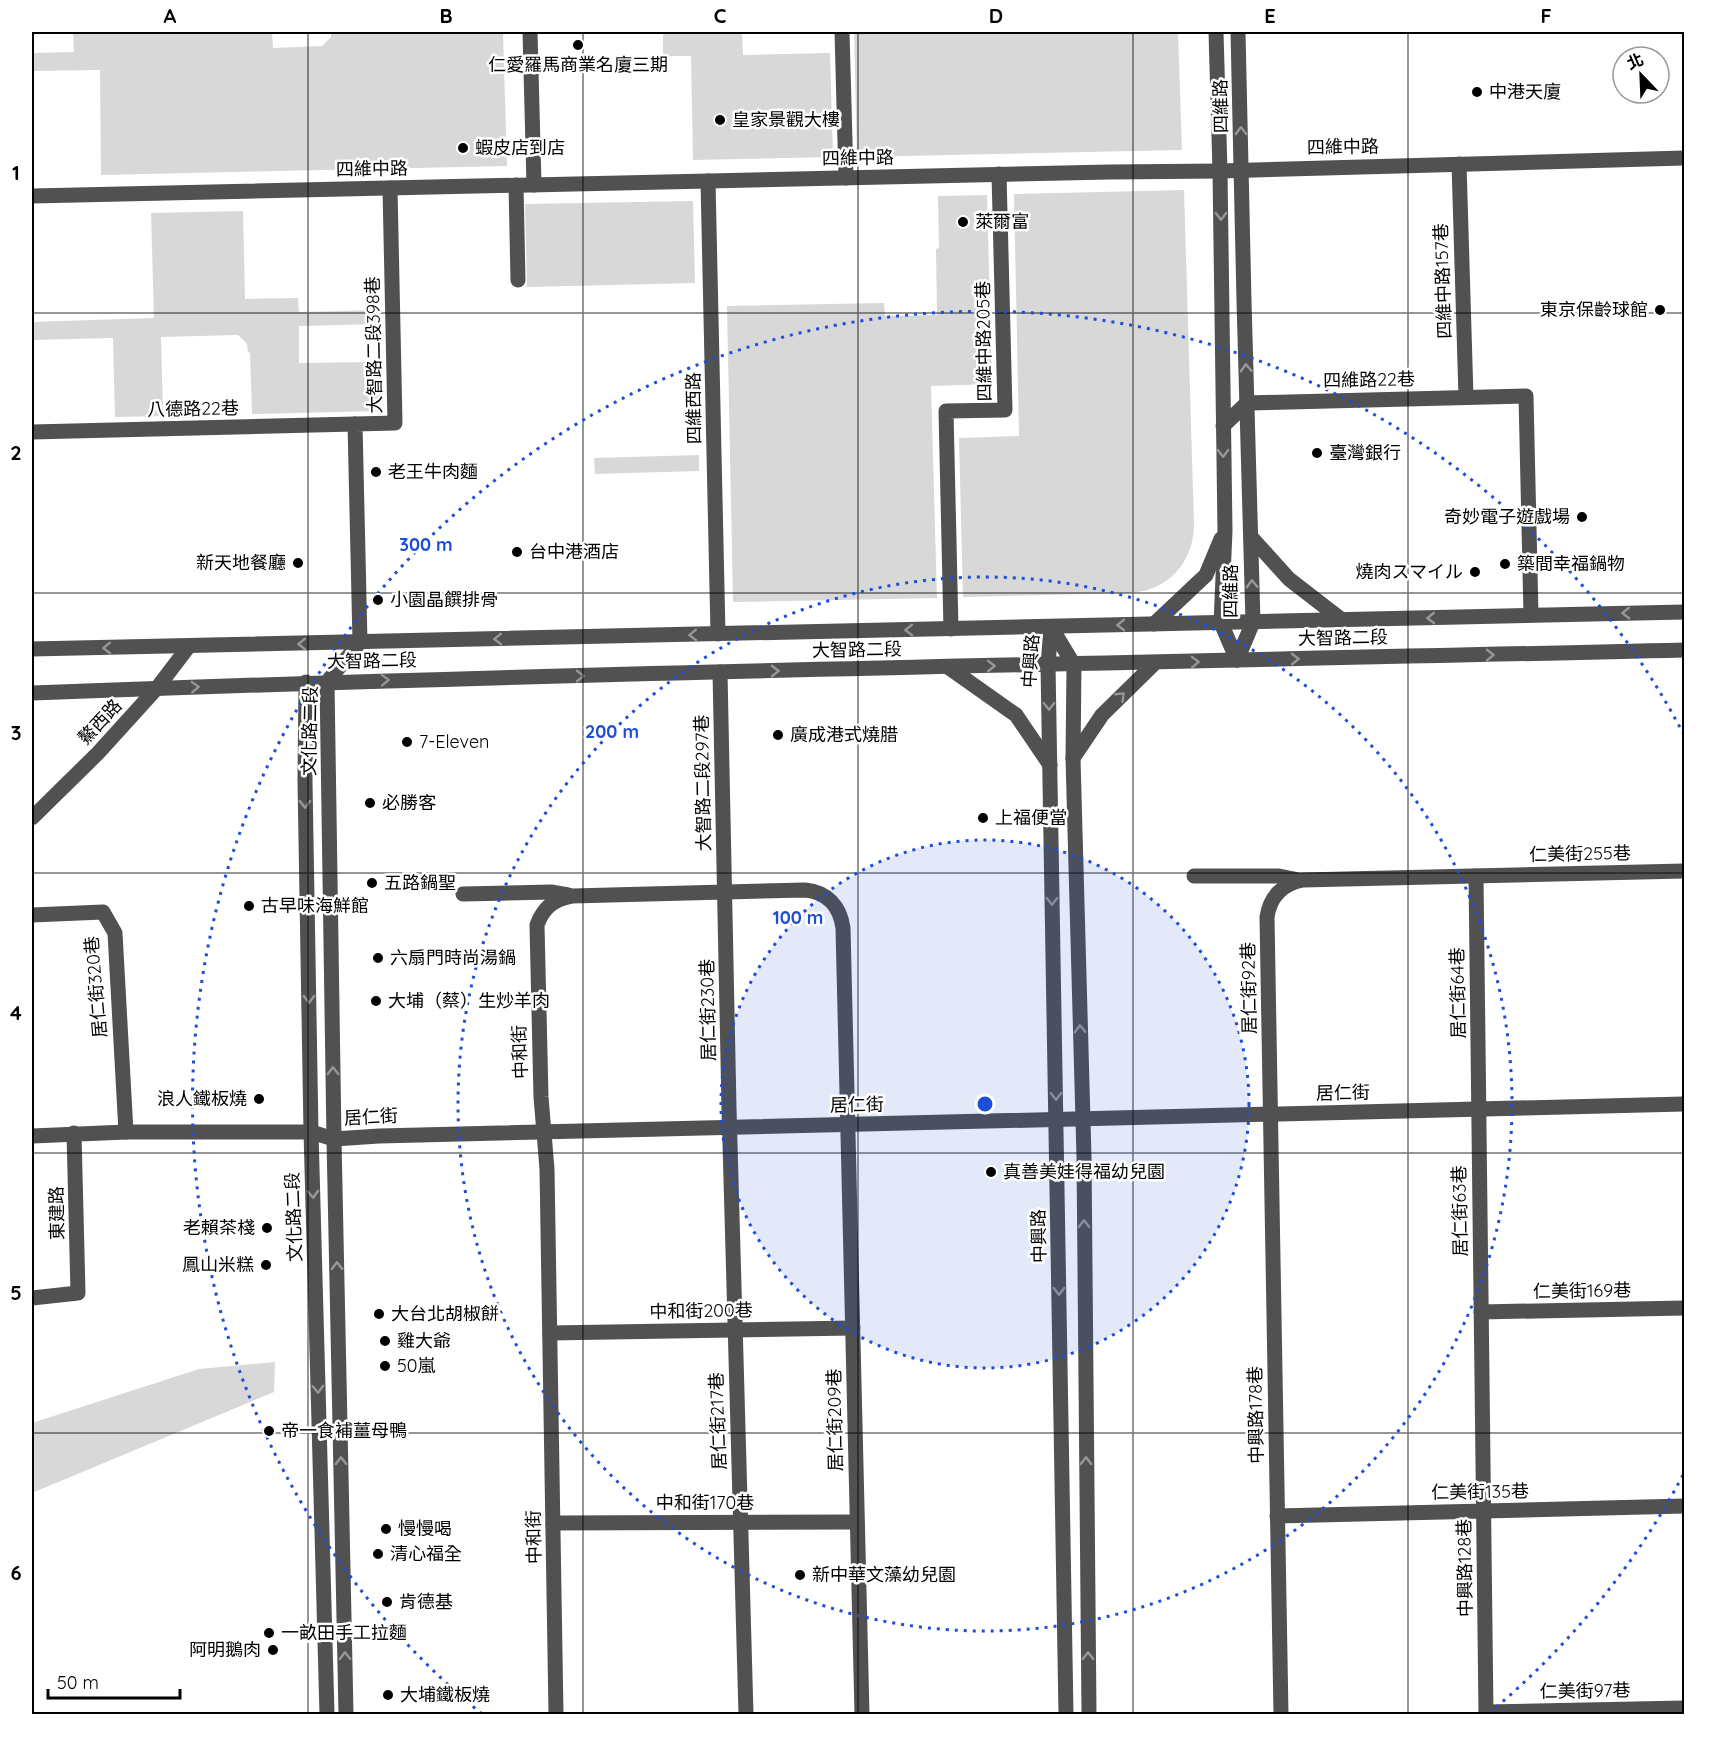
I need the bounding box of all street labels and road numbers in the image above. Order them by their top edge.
street label: 四維路 [1209,79,1232,133]
street label: 四維中路 [1307,134,1379,159]
street label: 四維中路 [822,145,894,170]
street label: 四維中路 [336,156,408,181]
street label: 四維中路157巷 [1429,223,1456,339]
street label: 大智路二段398巷 [361,276,386,414]
street label: 四維中路205巷 [971,281,996,401]
street label: 四維路22巷 [1323,367,1415,392]
street label: 四維西路 [681,372,706,444]
street label: 八德路22巷 [147,396,239,421]
street label: 四維路 [1219,564,1242,618]
street label: 大智路二段 [1298,625,1388,650]
street label: 中興路 [1017,633,1044,689]
street label: 大智路二段 [812,637,902,662]
street label: 大智路二段 [327,648,417,673]
street label: 文化路二段 [297,686,322,776]
street label: 鰲西路 [73,694,126,749]
street label: 大智路二段297巷 [690,714,715,852]
street label: 仁美街255巷 [1529,841,1631,866]
street label: 居仁街320巷 [80,935,111,1039]
street label: 居仁街92巷 [1236,942,1261,1034]
street label: 居仁街64巷 [1445,947,1470,1039]
street label: 居仁街230巷 [695,959,720,1061]
street label: 中和街 [507,1025,532,1079]
street label: 居仁街 [1316,1081,1370,1104]
street label: 居仁街 [830,1093,884,1116]
street label: 居仁街 [343,1104,399,1129]
street label: 居仁街63巷 [1447,1165,1472,1257]
street label: 文化路二段 [280,1172,307,1262]
street label: 東建路 [45,1186,68,1240]
street label: 中興路 [1027,1209,1050,1263]
street label: 仁美街169巷 [1533,1278,1631,1303]
street label: 中和街200巷 [649,1298,753,1323]
street label: 中興路178巷 [1243,1366,1268,1464]
street label: 居仁街209巷 [822,1368,847,1472]
street label: 居仁街217巷 [704,1372,731,1470]
street label: 仁美街135巷 [1431,1479,1529,1504]
street label: 中和街170巷 [656,1491,754,1514]
street label: 中和街 [522,1510,545,1564]
street label: 中興路128巷 [1452,1519,1477,1617]
street label: 仁美街97巷 [1539,1678,1631,1703]

